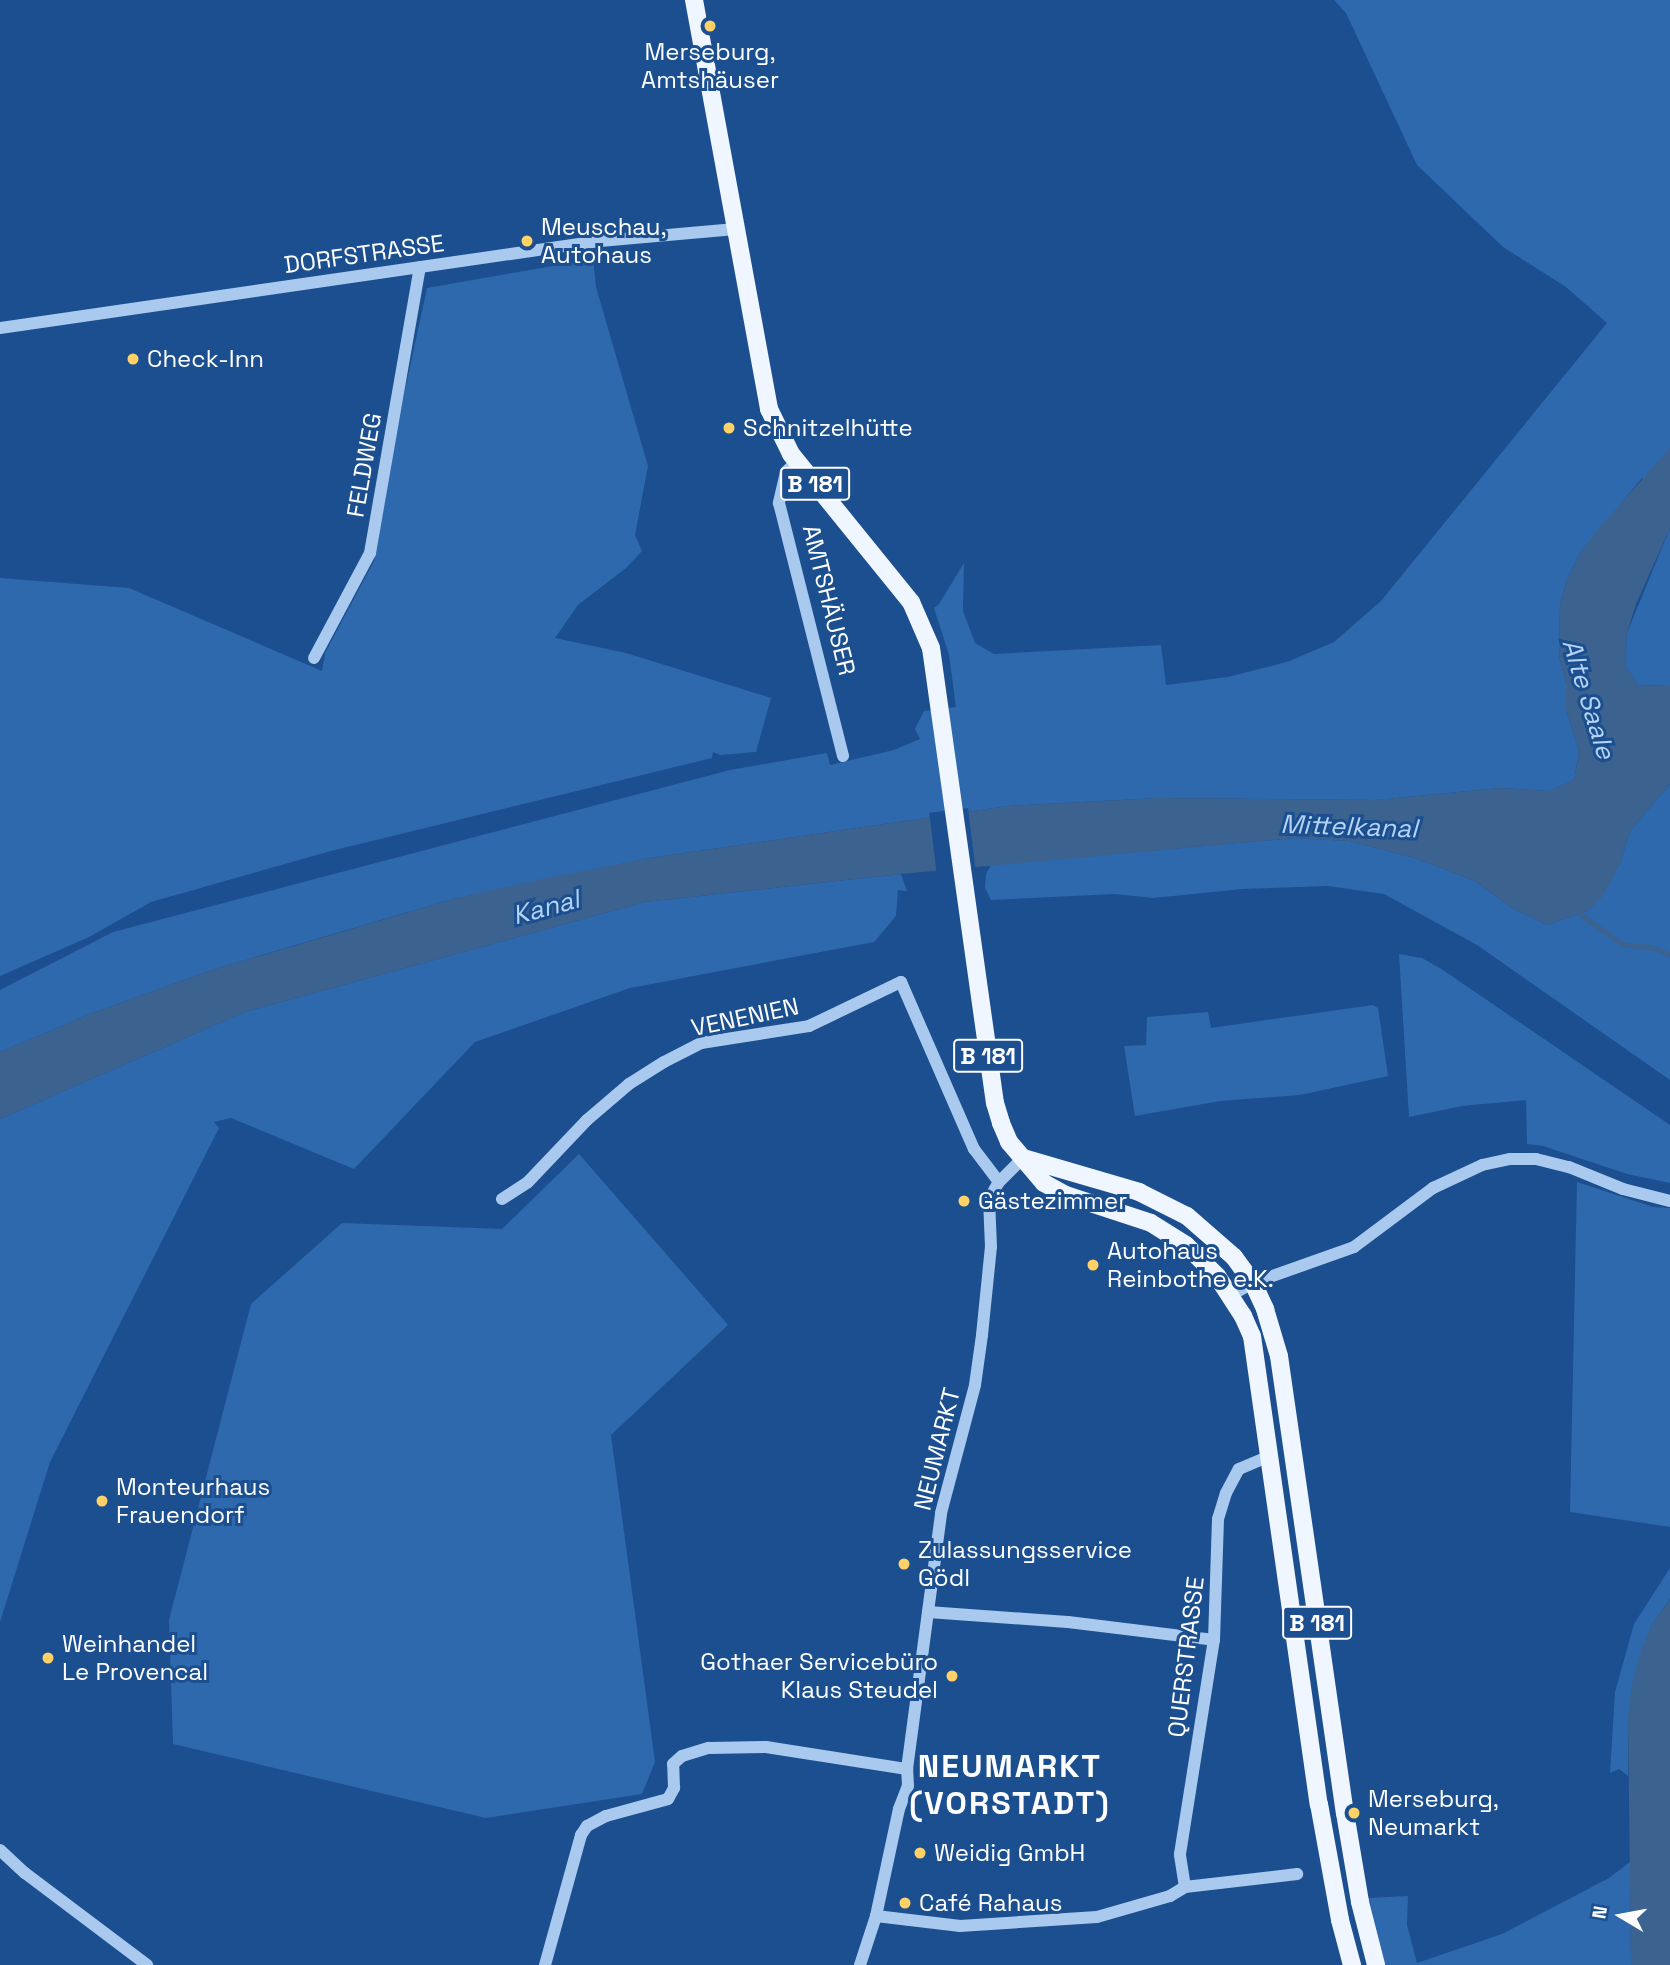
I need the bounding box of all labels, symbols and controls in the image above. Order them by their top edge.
marker: Merseburg, Amtshäuser [702,18,718,34]
place label: Merseburg, Amtshäuser [641,38,779,94]
place label: Meuschau, Autohaus [541,213,667,269]
street label: DORFSTRASSE [282,229,446,279]
marker: Meuschau, Autohaus [519,233,535,249]
place label: Check-Inn [147,345,264,373]
marker: Check-Inn [125,351,141,367]
street label: FELDWEG [341,410,387,520]
place label: Schnitzelhütte [743,414,913,442]
marker: Schnitzelhütte [721,420,737,436]
road number: B 181 [780,464,850,504]
street label: AMTSHÄUSER [796,522,862,678]
water label: Alte Saale [1555,635,1621,763]
water label: Mittelkanal [1280,809,1418,845]
water label: Kanal [509,884,583,932]
street label: VENENIEN [689,992,801,1042]
road number: B 181 [953,1036,1023,1076]
place label: Gästezimmer [978,1187,1127,1215]
marker: Gästezimmer [956,1193,972,1209]
place label: Autohaus Reinbothe e.K. [1107,1237,1274,1293]
marker: Autohaus Reinbothe e.K. [1085,1257,1101,1273]
street label: NEUMARKT [908,1385,966,1513]
place label: Monteurhaus Frauendorf [116,1473,270,1529]
marker: Monteurhaus Frauendorf [94,1493,110,1509]
place label: Zulassungsservice Gödl [918,1536,1132,1592]
marker: Zulassungsservice Gödl [896,1556,912,1572]
street label: QUERSTRASSE [1162,1575,1210,1739]
road number: B 181 [1282,1604,1352,1642]
place label: Weinhandel Le Provencal [62,1630,208,1686]
place label: Gothaer Servicebüro Klaus Steudel [700,1648,938,1704]
marker: Weinhandel Le Provencal [40,1650,56,1666]
marker: Gothaer Servicebüro Klaus Steudel [944,1668,960,1684]
district label: NEUMARKT (VORSTADT) [911,1748,1109,1823]
place label: Merseburg, Neumarkt [1368,1785,1499,1841]
marker: Merseburg, Neumarkt [1346,1805,1362,1821]
place label: Weidig GmbH [934,1839,1085,1867]
marker: Weidig GmbH [912,1845,928,1861]
north arrow [1586,1881,1656,1951]
place label: Café Rahaus [919,1889,1062,1917]
marker: Café Rahaus [897,1895,913,1911]
text: N [1586,1904,1613,1921]

